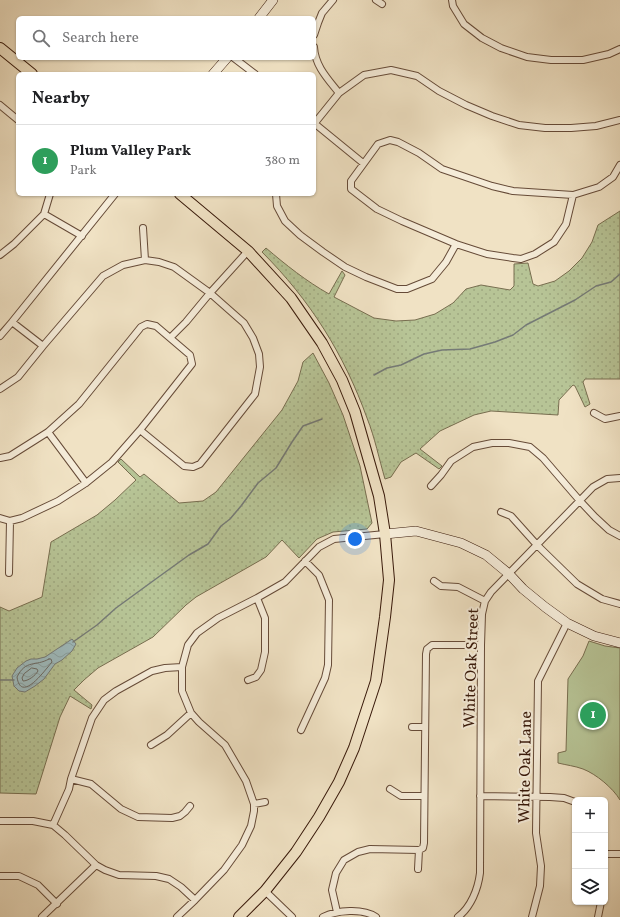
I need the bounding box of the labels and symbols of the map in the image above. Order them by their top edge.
your location [345,529,365,549]
street label: White Oak Street [459,607,485,728]
pin: 1 [580,700,606,730]
street label: White Oak Lane [514,711,538,823]

